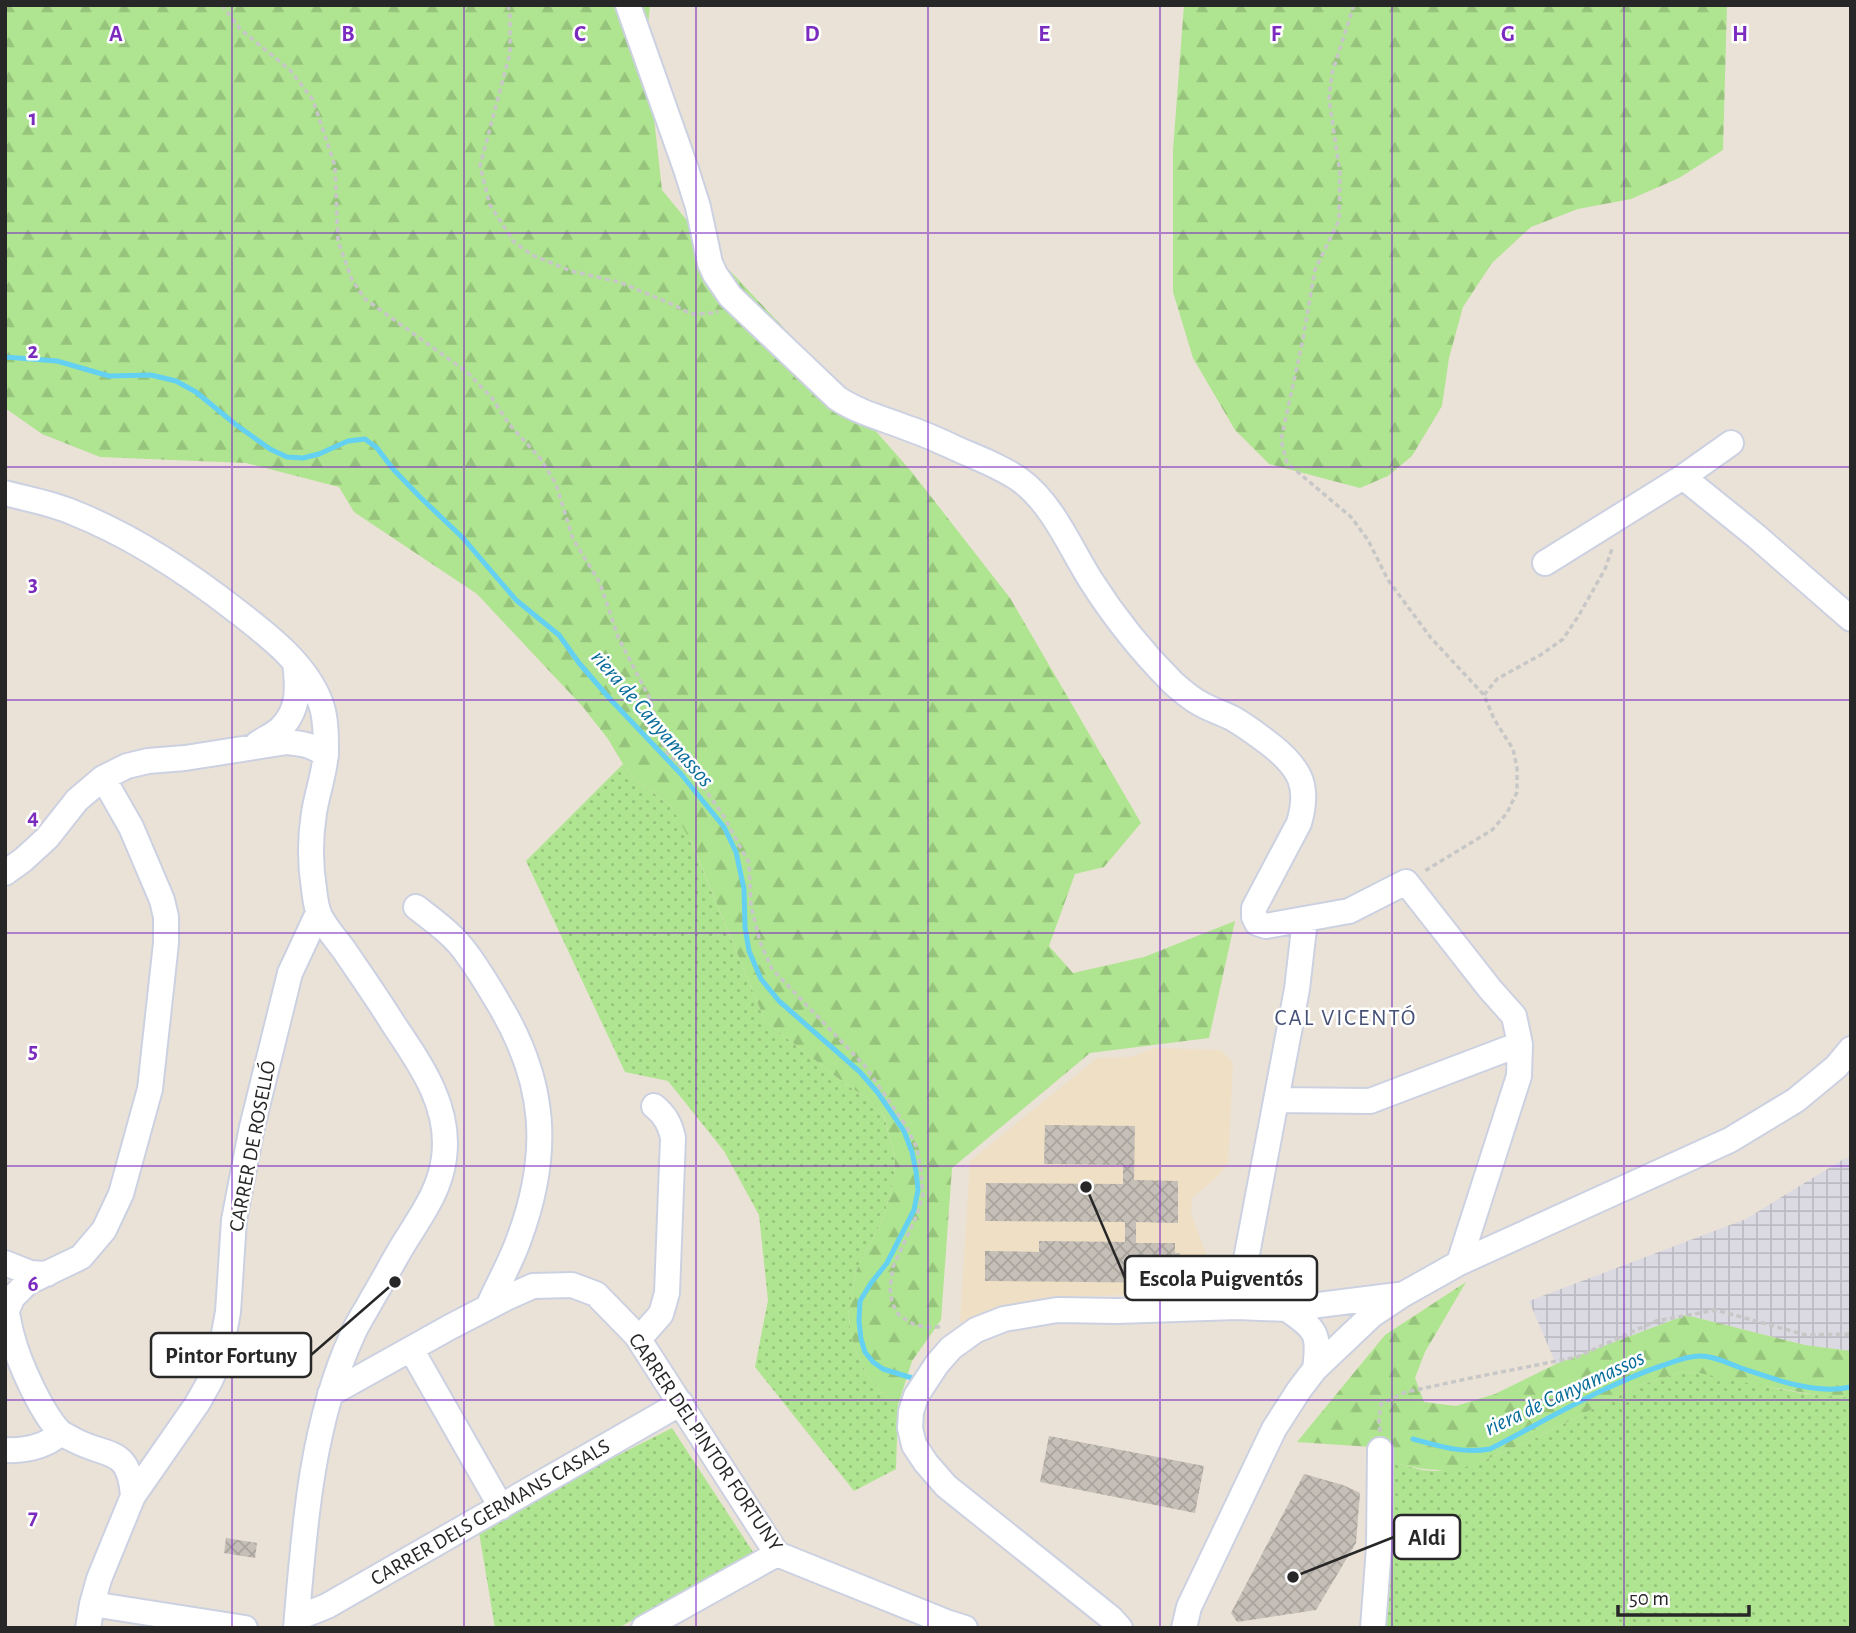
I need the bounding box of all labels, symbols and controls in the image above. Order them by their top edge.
text: A [109,23,123,46]
text: B [341,23,355,46]
text: C [574,23,586,46]
text: D [804,23,820,46]
text: E [1038,23,1050,46]
text: F [1271,23,1282,46]
text: G [1501,23,1515,46]
text: H [1732,23,1748,46]
text: 1 [29,107,37,130]
text: 2 [28,340,39,363]
text: 3 [28,573,38,596]
water label: riera de Canyamassos [586,646,717,792]
text: 4 [27,806,39,829]
district label: CAL VICENTÓ [1275,1004,1417,1030]
text: 5 [28,1040,38,1063]
street label: CARRER DE ROSELLÓ [224,1058,279,1233]
callout: Escola Puigventós [1125,1256,1317,1300]
text: Escola Puigventós [1139,1268,1303,1291]
text: 6 [27,1273,39,1296]
street label: CARRER DEL PINTOR FORTUNY [625,1329,786,1555]
callout: Pintor Fortuny [151,1333,311,1377]
text: Pintor Fortuny [165,1345,298,1368]
water label: riera de Canyamassos [1481,1346,1648,1440]
street label: CARRER DELS GERMANS CASALS [367,1435,613,1590]
text: 7 [28,1506,38,1529]
callout: Aldi [1394,1515,1460,1559]
text: Aldi [1408,1527,1446,1550]
scale bar [1618,1574,1749,1618]
text: 50 m [1629,1588,1669,1609]

